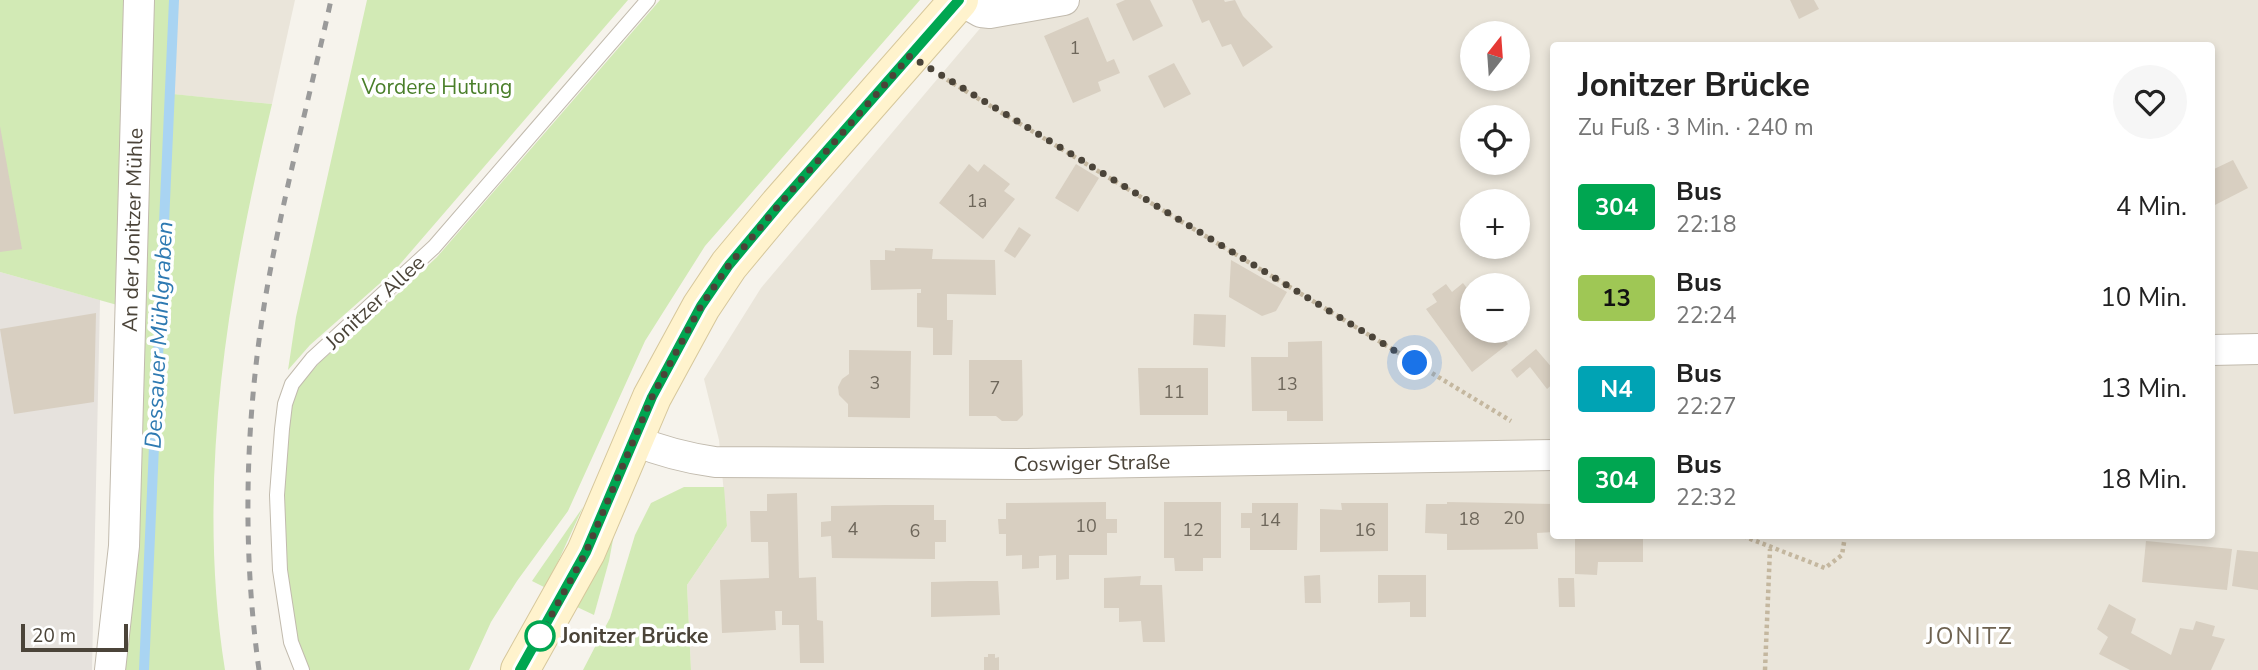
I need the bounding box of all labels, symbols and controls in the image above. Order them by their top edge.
north arrow [1460,21,1530,91]
map controls [1460,21,1530,343]
house number: 1 [1070,36,1080,60]
text: Jonitzer Brücke [1578,63,1810,108]
button: heart [2113,65,2187,139]
park label: Vordere Hutung [361,73,512,101]
button: locate [1460,105,1530,175]
text: Zu Fuß · 3 Min. · 240 m [1578,112,1814,143]
street label: An der Jonitzer Mühle [116,127,149,332]
text: Bus [1676,174,1722,209]
house number: 1a [967,189,987,213]
button: + [1460,189,1530,259]
text: 4 Min. [2116,189,2187,224]
text: 304 [1595,191,1638,223]
text: 22:18 [1676,209,1736,240]
water label: Dessauer Mühlgraben [138,220,180,450]
street label: Jonitzer Allee [319,249,431,356]
text: Bus [1676,265,1722,300]
button: − [1460,273,1530,343]
text: 10 Min. [2100,280,2187,315]
text: 13 [1602,282,1631,314]
text: 22:24 [1676,300,1736,331]
your location [1397,345,1432,380]
text: Bus [1676,356,1722,391]
house number: 3 [870,371,880,395]
text: 13 Min. [2100,371,2187,406]
house number: 13 [1276,372,1298,396]
text: N4 [1600,373,1633,405]
house number: 7 [990,376,1000,400]
house number: 11 [1163,380,1185,404]
text: 22:27 [1676,391,1736,422]
text: Bus [1676,447,1722,482]
street label: Coswiger Straße [1013,448,1171,478]
text: 18 Min. [2100,462,2187,497]
text: 304 [1595,464,1638,496]
text: 22:32 [1676,482,1736,513]
house number: 20 [1503,506,1525,530]
house number: 18 [1458,507,1480,531]
house number: 14 [1259,508,1281,532]
house number: 10 [1075,514,1097,538]
house number: 4 [848,517,859,541]
house number: 12 [1182,518,1204,542]
house number: 16 [1354,518,1376,542]
house number: 6 [910,519,920,543]
scale bar [21,621,128,653]
marker: Jonitzer Brücke [525,621,555,651]
district label: JONITZ [1925,621,2014,652]
place label: Jonitzer Brücke [560,622,709,650]
text: 20 m [32,623,76,649]

